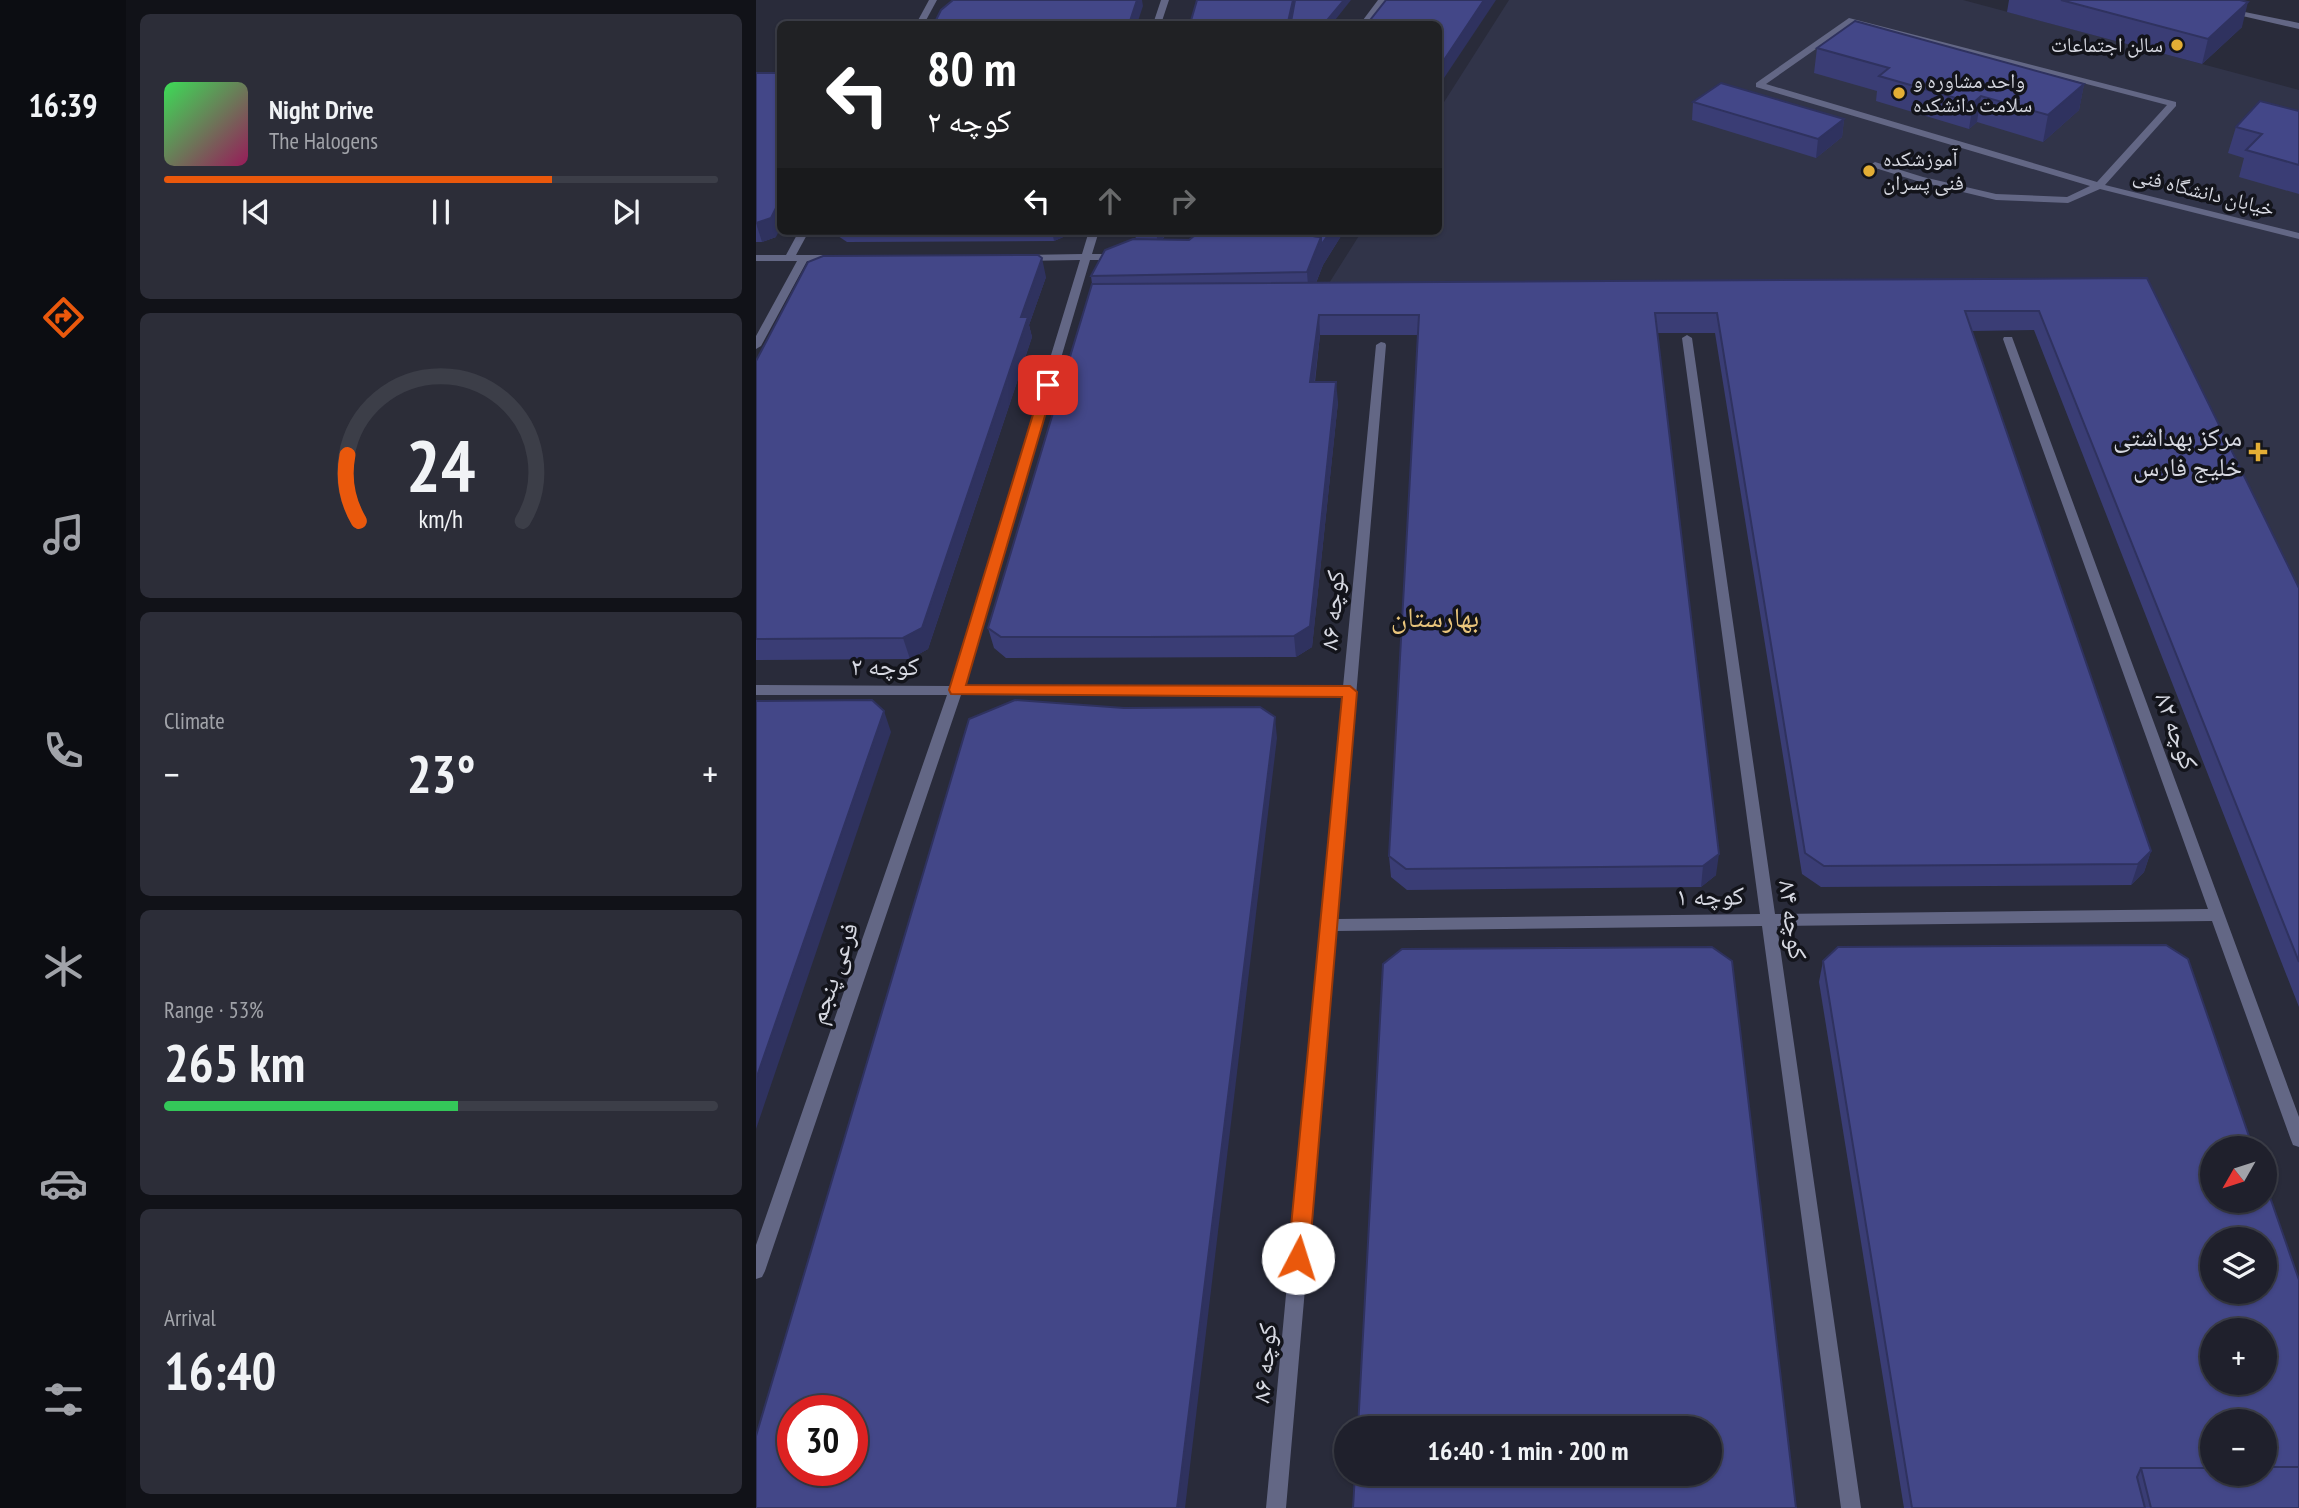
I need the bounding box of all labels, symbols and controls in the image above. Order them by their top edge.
place label: سالن اجتماعات [2051,31,2163,58]
text: 80 m [927,36,1016,100]
marker: سالن اجتماعات [2169,37,2185,53]
icon: left [812,49,903,140]
place label: واحد مشاوره و سلامت دانشکده [1913,67,2032,118]
text: 16:39 [28,84,98,126]
marker: واحد مشاوره و سلامت دانشکده [1891,85,1907,101]
text: Night Drive [269,93,374,126]
text: کوچه ۲ [927,99,1011,141]
text: The Halogens [269,126,378,155]
place label: آموزشکده فنی پسران [1883,145,1964,196]
street label: خیابان دانشگاه فنی [2131,161,2278,222]
marker: آموزشکده فنی پسران [1861,163,1877,179]
icon: left [1018,182,1056,220]
icon: ahead [1091,182,1129,220]
icon: right [1164,182,1202,220]
icon: previous [237,193,275,231]
icon: pause [422,193,460,231]
icon: next [607,193,645,231]
icon: directions [39,293,88,342]
pin [1018,355,1078,415]
icon: arrive [1029,366,1067,404]
text: 24 [406,418,476,512]
place label: مرکز بهداشتی خلیج فارس [2113,420,2242,484]
marker: مرکز بهداشتی خلیج فارس [2248,442,2268,462]
text: km/h [419,503,463,535]
icon: music [39,510,88,559]
street label: کوچه ۸۶ [1312,568,1351,651]
district label: بهارستان [1391,598,1479,635]
street label: کوچه ۲ [851,649,919,682]
street label: کوچه ۸۲ [2148,688,2207,774]
text: Climate [164,706,225,735]
icon: phone [39,726,88,775]
text: 23° [407,740,475,807]
text: − [164,749,180,798]
text: + [702,749,718,798]
street label: کوچه ۱ [1675,878,1745,913]
street label: کوچه ۸۴ [1772,878,1815,962]
street label: فرعی پنجم [800,918,866,1028]
icon: climate [39,942,88,991]
text: Range · 53% [164,995,264,1024]
text: 265 km [164,1029,305,1096]
north arrow [2200,1136,2277,1213]
map controls [2200,1136,2277,1486]
icon: car [39,1159,88,1208]
position arrow [1261,1221,1335,1295]
button: layers [2200,1227,2277,1304]
text: Arrival [164,1303,216,1332]
button: + [2200,1318,2277,1395]
street label: کوچه ۸۶ [1244,1321,1283,1404]
text: 16:40 [164,1337,276,1404]
icon: filters [39,1375,88,1424]
speed limit sign: 30 [777,1395,868,1486]
button: − [2200,1409,2277,1486]
text: 16:40 · 1 min · 200 m [1428,1434,1628,1467]

